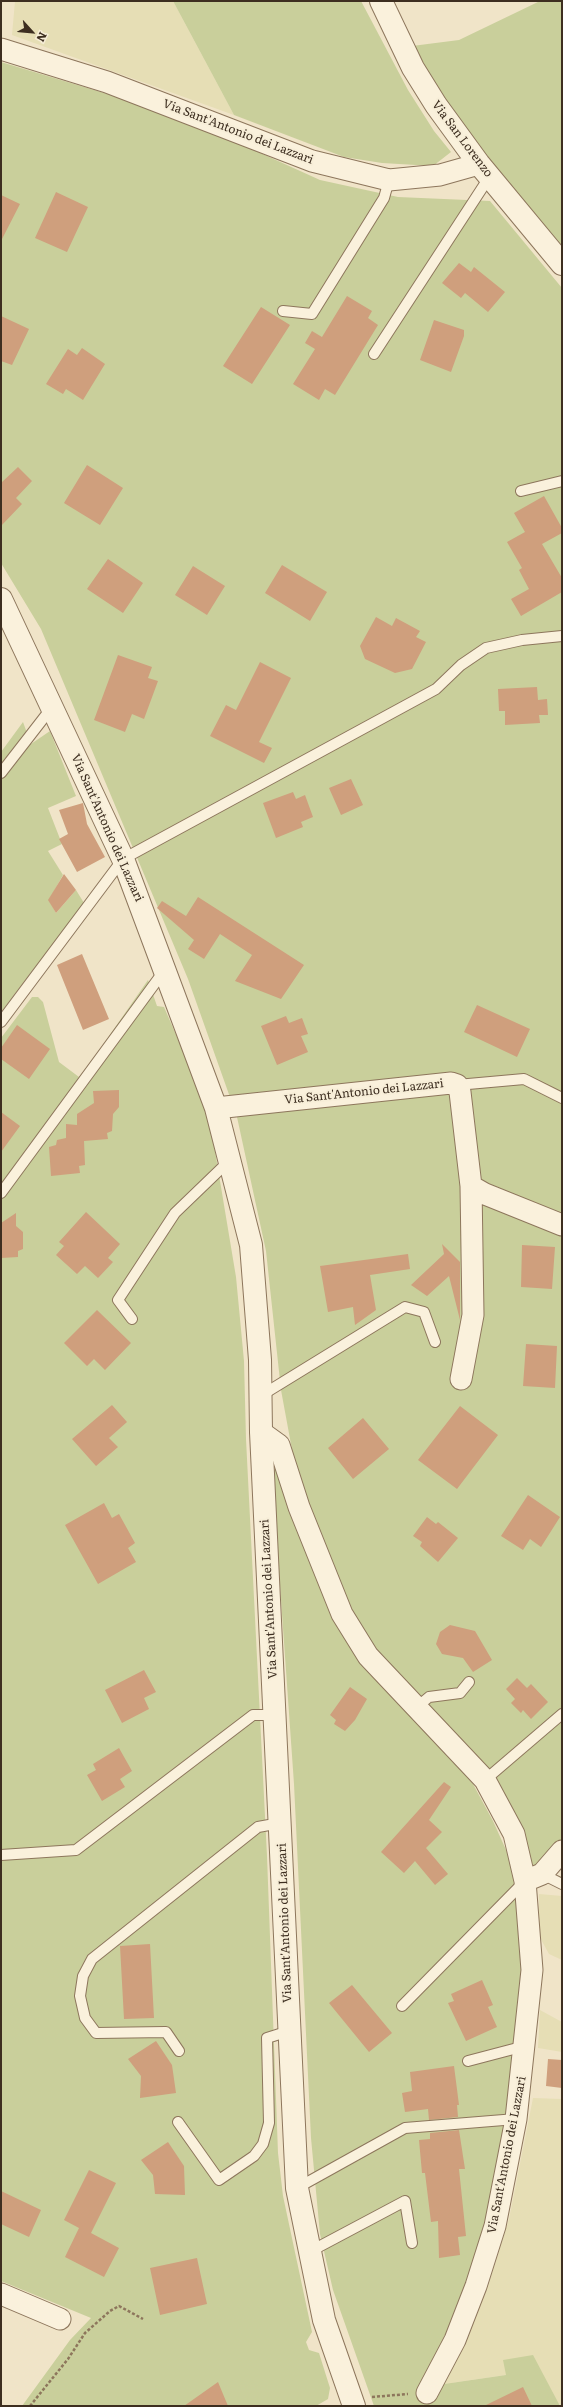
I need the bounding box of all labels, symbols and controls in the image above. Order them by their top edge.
north arrow [12,12,52,52]
text: N [33,30,52,45]
street label: Via Sant'Antonio dei Lazzari [161,97,315,167]
street label: Via San Lorenzo [428,98,496,180]
street label: Via Sant'Antonio dei Lazzari [68,752,146,904]
street label: Via Sant'Antonio dei Lazzari [284,1076,444,1108]
street label: Via Sant'Antonio dei Lazzari [258,1519,280,1679]
street label: Via Sant'Antonio dei Lazzari [275,1843,295,2003]
street label: Via Sant'Antonio dei Lazzari [485,2075,529,2235]

